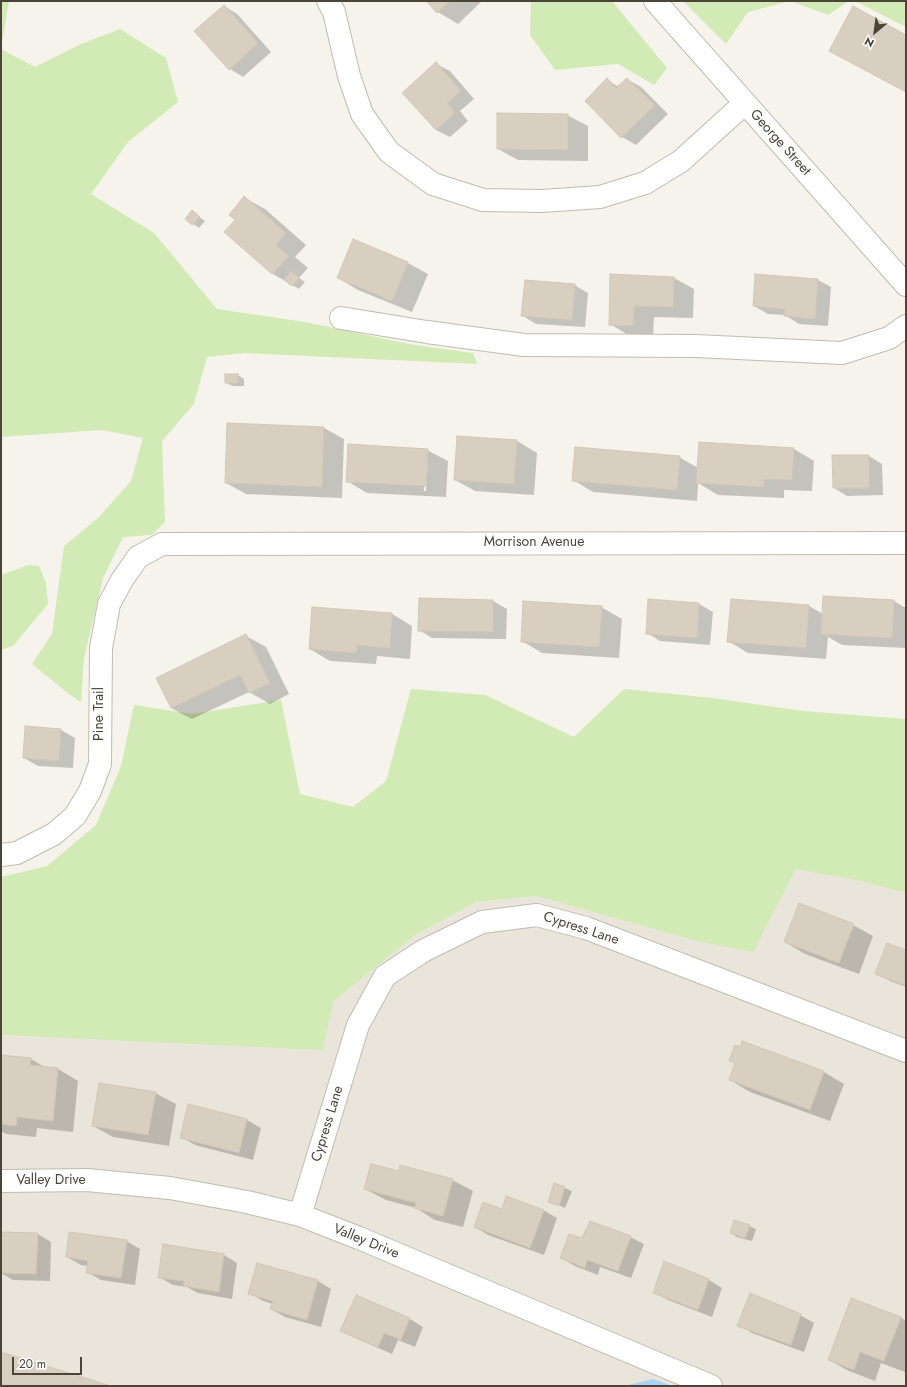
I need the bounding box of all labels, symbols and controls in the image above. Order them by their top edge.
north arrow [855,12,895,52]
text: N [861,33,877,52]
street label: George Street [746,107,814,179]
street label: Morrison Avenue [484,535,584,551]
street label: Pine Trail [92,687,108,741]
street label: Cypress Lane [541,909,621,949]
street label: Cypress Lane [308,1084,348,1164]
street label: Valley Drive [16,1173,86,1189]
street label: Valley Drive [331,1221,401,1263]
scale bar [14,1349,84,1375]
text: 20 m [19,1355,46,1373]

